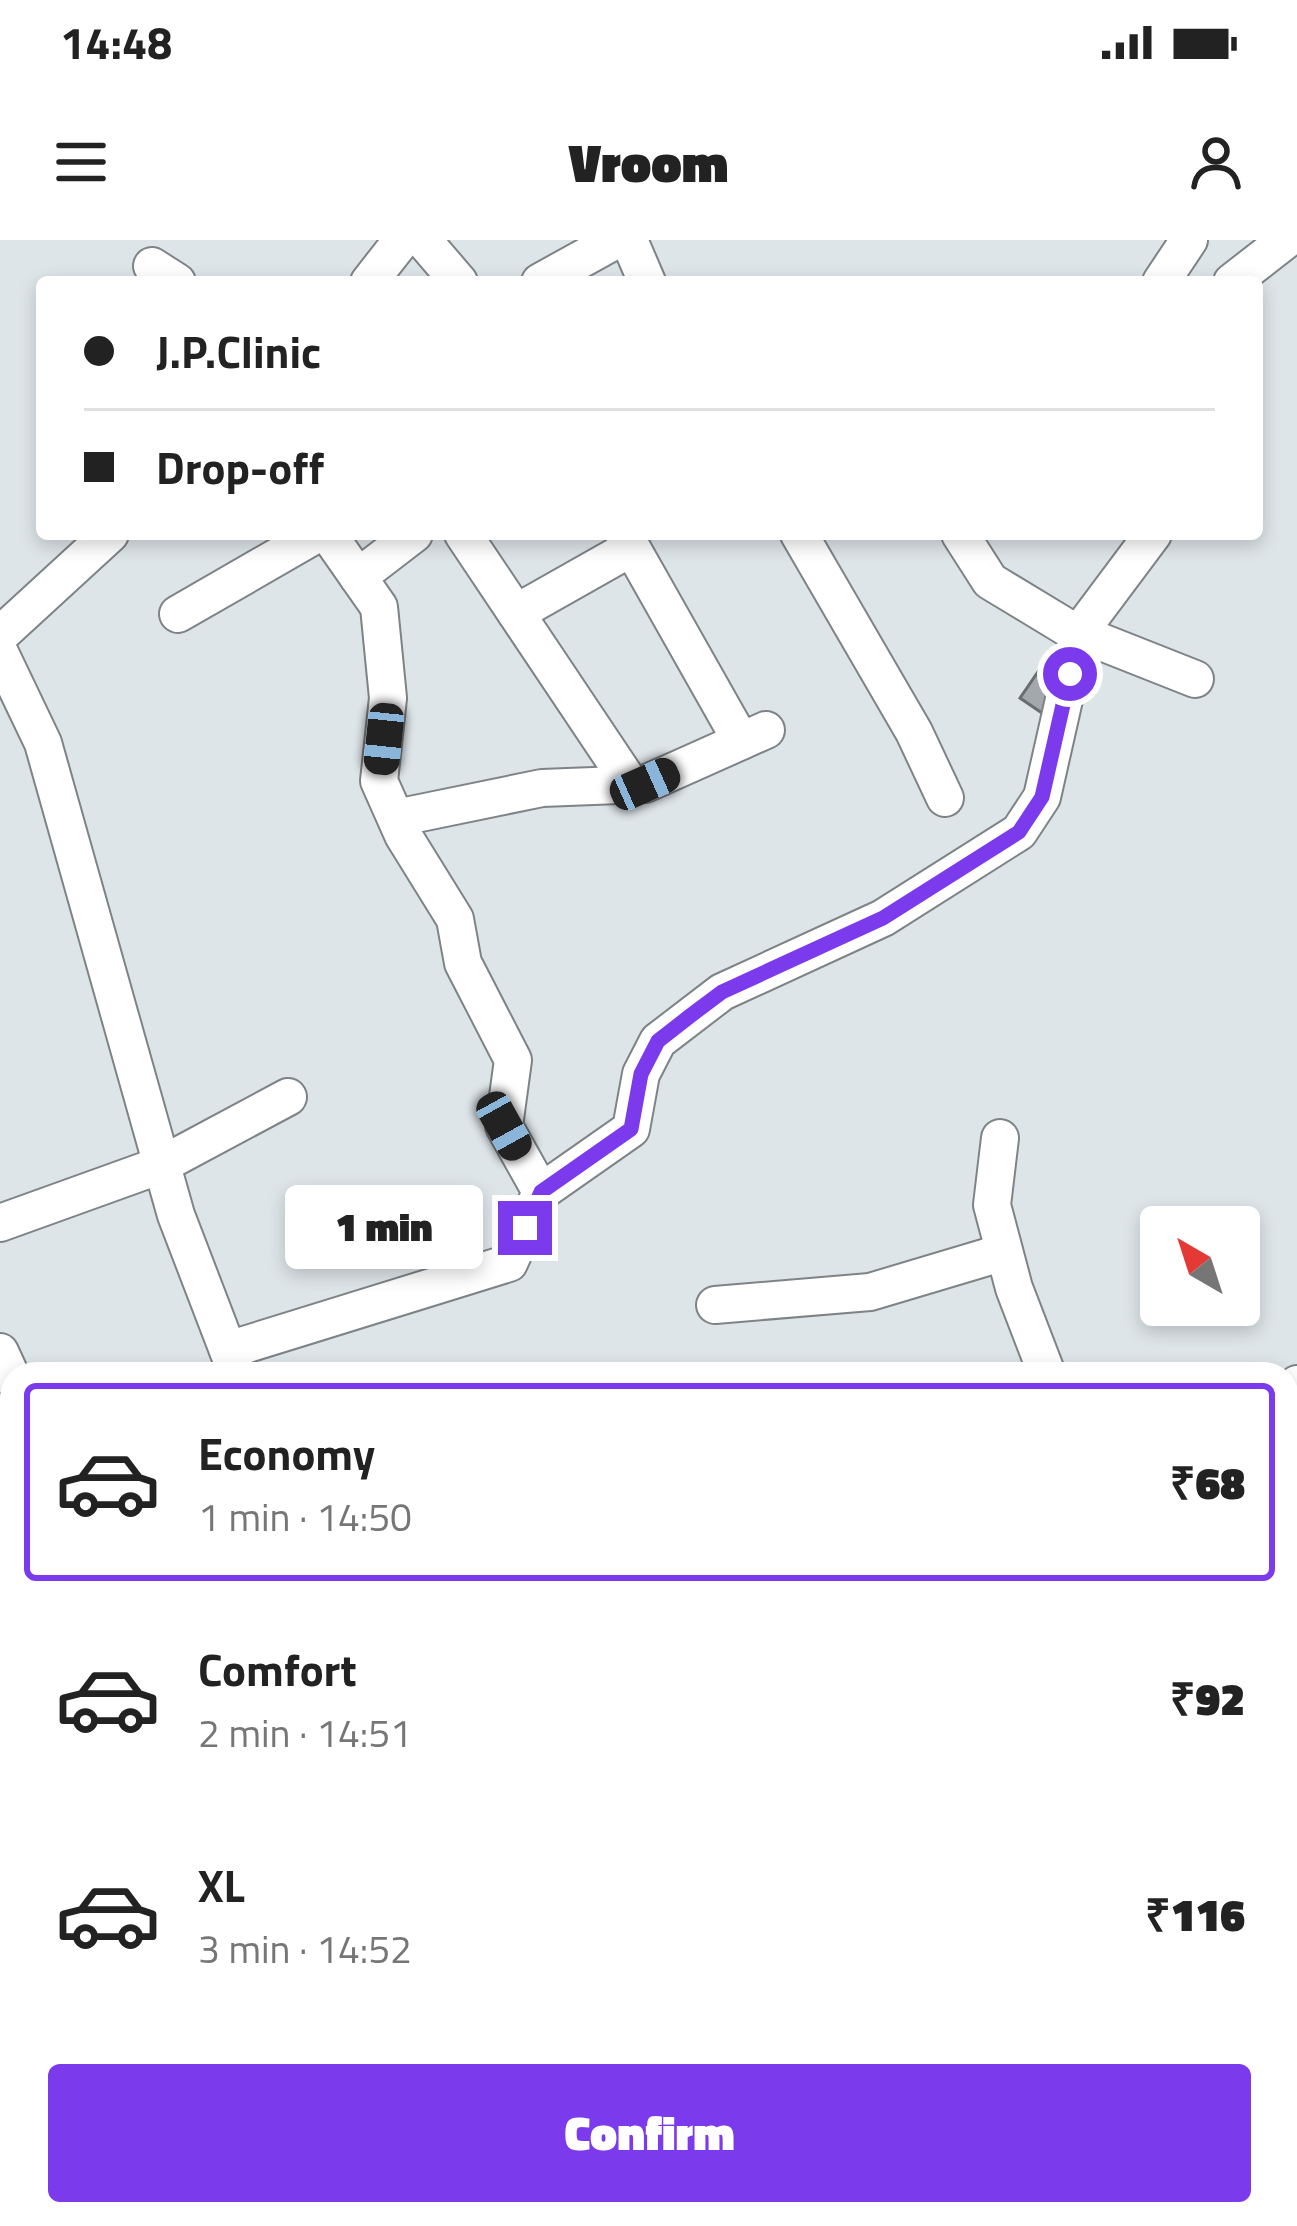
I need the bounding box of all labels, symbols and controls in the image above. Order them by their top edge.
text: 14:48 [60,8,172,76]
text: Vroom [569,121,728,203]
icon: menu [48,129,114,195]
icon: person [1183,129,1249,195]
text: J.P.Clinic [156,317,321,385]
text: Drop-off [156,433,324,501]
route start [1043,647,1097,701]
car [362,701,406,777]
car [605,753,685,815]
car [471,1086,537,1166]
callout: 1 min [285,1186,483,1270]
text: 1 min [336,1197,432,1256]
route end [498,1201,552,1255]
north arrow [1140,1206,1260,1326]
map controls [1140,1206,1260,1326]
text: Economy [198,1419,375,1487]
icon: car [54,1428,162,1536]
text: ₹68 [1170,1448,1245,1516]
text: 1 min · 14:50 [198,1487,412,1546]
text: Comfort [198,1635,357,1703]
icon: car [54,1644,162,1752]
text: ₹92 [1170,1664,1245,1732]
text: 2 min · 14:51 [198,1703,412,1762]
text: XL [198,1851,245,1919]
icon: car [54,1860,162,1968]
text: ₹116 [1145,1880,1245,1948]
text: 3 min · 14:52 [198,1919,412,1978]
button: Confirm [48,2064,1251,2202]

